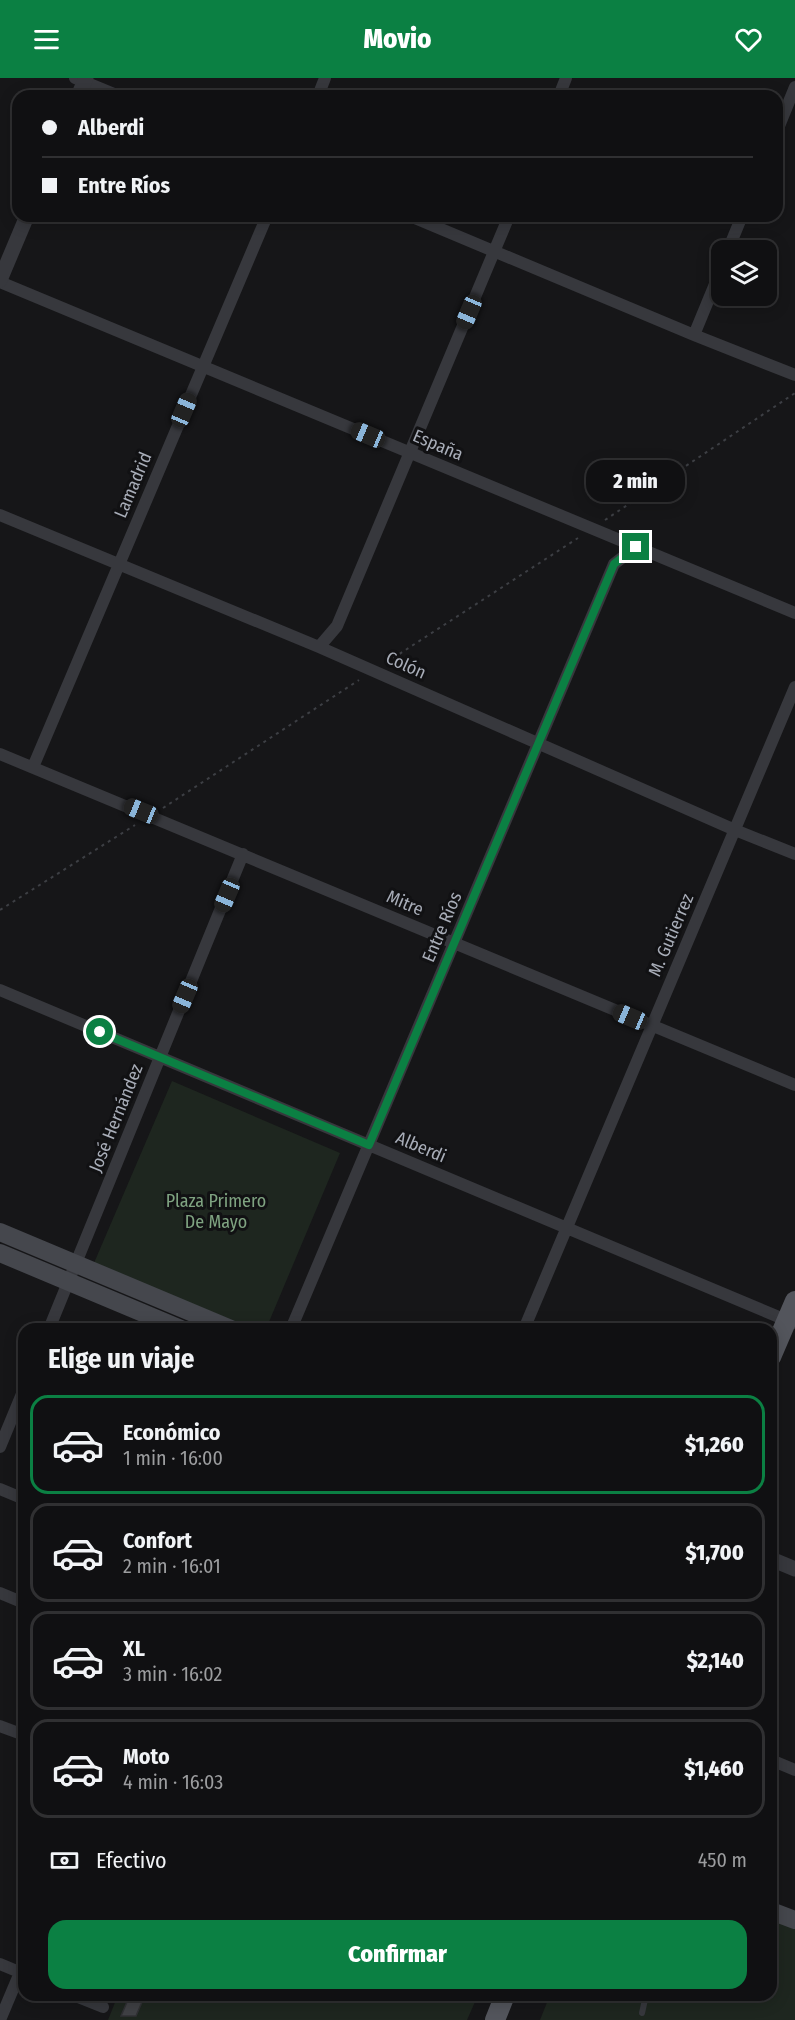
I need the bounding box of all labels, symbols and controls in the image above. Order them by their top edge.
icon: menu [30,23,63,56]
text: Movio [363,23,432,55]
icon: heart [732,23,765,56]
text: Alberdi [78,114,144,141]
text: Entre Ríos [78,172,170,199]
map controls [711,240,777,306]
button: layers [711,240,777,306]
car [454,292,484,332]
car [169,390,199,430]
car [348,420,388,450]
street label: España [410,425,467,465]
street label: Lamadrid [109,449,157,521]
callout: 2 min [586,460,686,502]
text: 2 min [613,469,658,493]
route end [622,533,649,560]
street label: Colón [382,646,430,684]
car [121,796,161,826]
car [212,875,242,915]
street label: Mitre [383,885,427,921]
street label: Entre Ríos [417,888,467,965]
street label: M. Gutierrez [644,890,698,980]
car [170,976,200,1016]
car [610,1002,650,1032]
route start [86,1018,113,1045]
street label: José Hernández [84,1061,148,1175]
street label: Alberdi [392,1127,450,1167]
park label: Plaza Primero De Mayo [166,1190,266,1233]
text: Elige un viaje [48,1343,194,1375]
icon: car [51,1418,105,1472]
text: Económico [123,1419,221,1446]
text: $1,260 [685,1431,744,1458]
text: 1 min · 16:00 [123,1446,223,1470]
icon: car [51,1526,105,1580]
text: Confort [123,1527,192,1554]
text: $1,700 [686,1539,744,1566]
text: 2 min · 16:01 [123,1554,221,1578]
icon: car [51,1634,105,1688]
text: XL [123,1635,145,1662]
text: $2,140 [687,1647,744,1674]
text: 3 min · 16:02 [123,1662,222,1686]
icon: car [51,1742,105,1796]
text: Moto [123,1743,170,1770]
text: $1,460 [684,1755,744,1782]
text: 4 min · 16:03 [123,1770,223,1794]
icon: cash [48,1844,81,1877]
text: Efectivo [96,1847,167,1874]
text: 450 m [698,1848,747,1872]
button: Confirmar [48,1920,747,1989]

